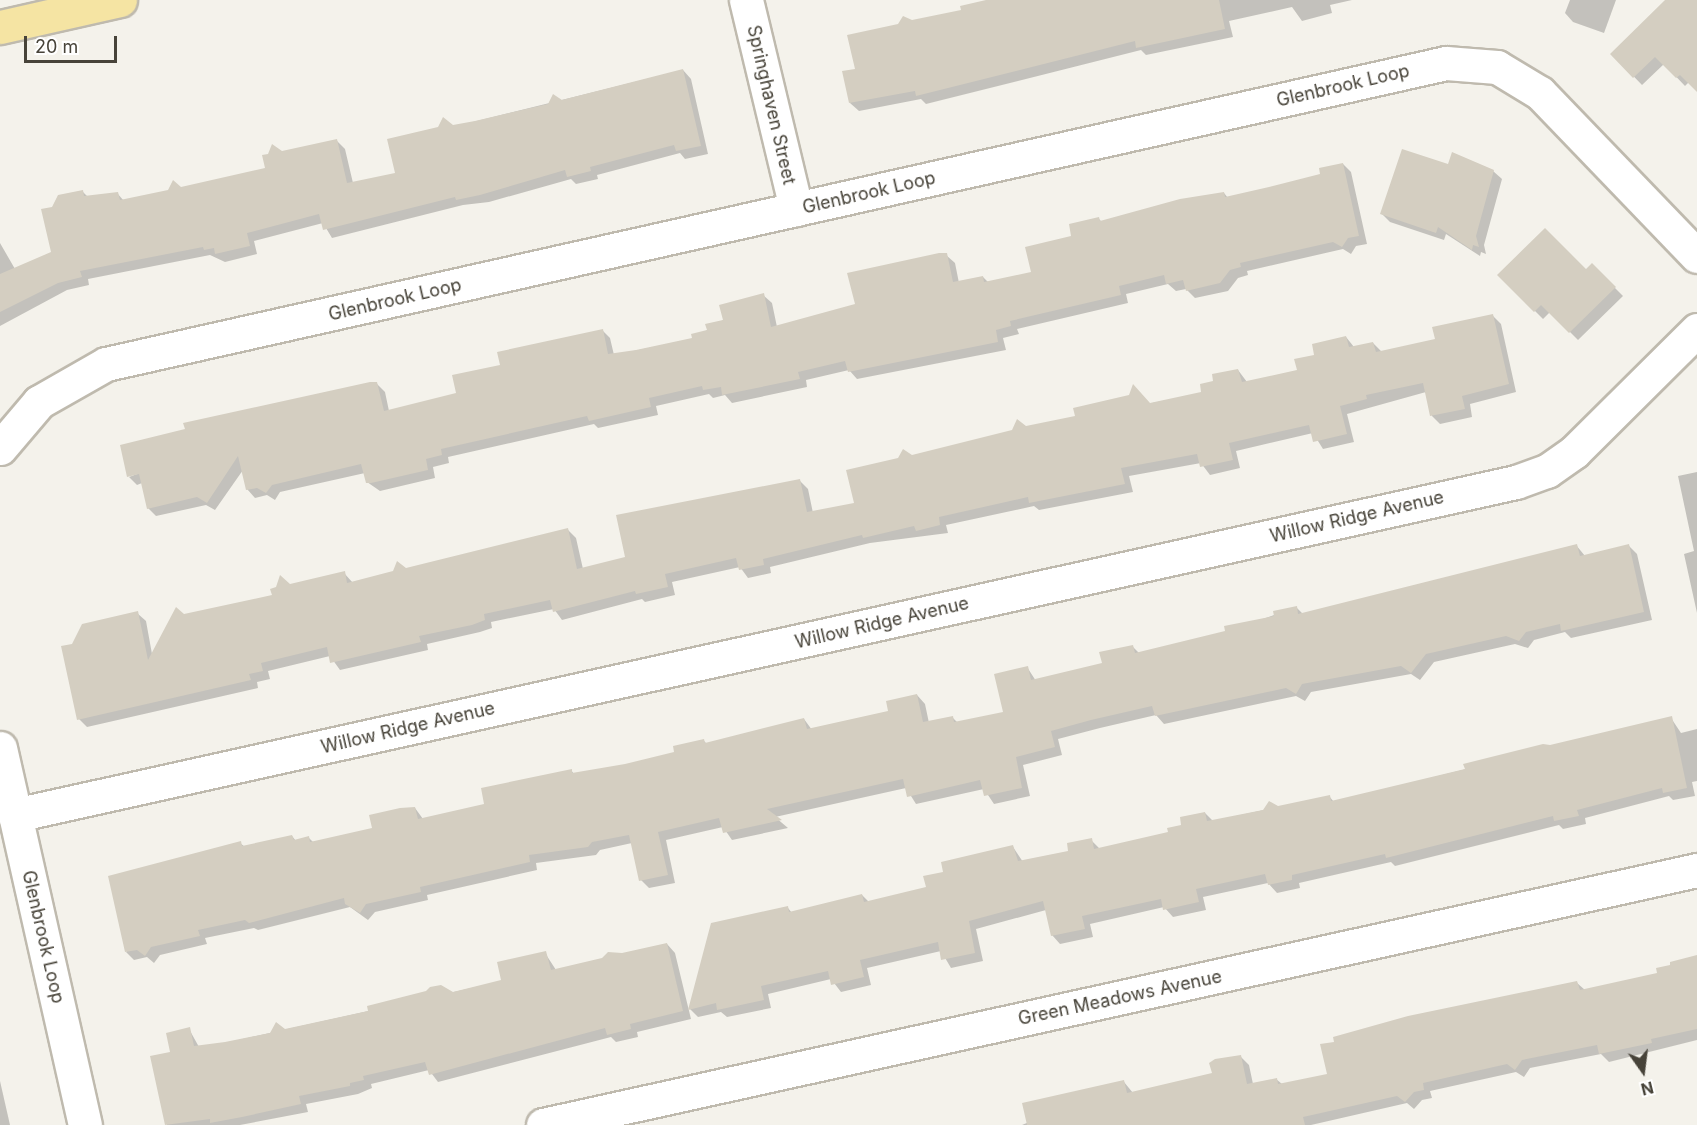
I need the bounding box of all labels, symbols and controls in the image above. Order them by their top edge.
street label: Springhaven Street [742,23,800,187]
scale bar [27,24,120,62]
text: 20 m [35,36,78,57]
street label: Glenbrook Loop [1274,60,1412,112]
street label: Glenbrook Loop [800,167,938,219]
street label: Glenbrook Loop [326,274,464,326]
street label: Willow Ridge Avenue [1268,486,1446,548]
street label: Willow Ridge Avenue [793,592,971,654]
street label: Willow Ridge Avenue [319,697,497,759]
street label: Glenbrook Loop [17,868,69,1006]
street label: Green Meadows Avenue [1016,966,1224,1030]
north arrow [1613,1041,1673,1101]
text: N [1639,1077,1656,1100]

